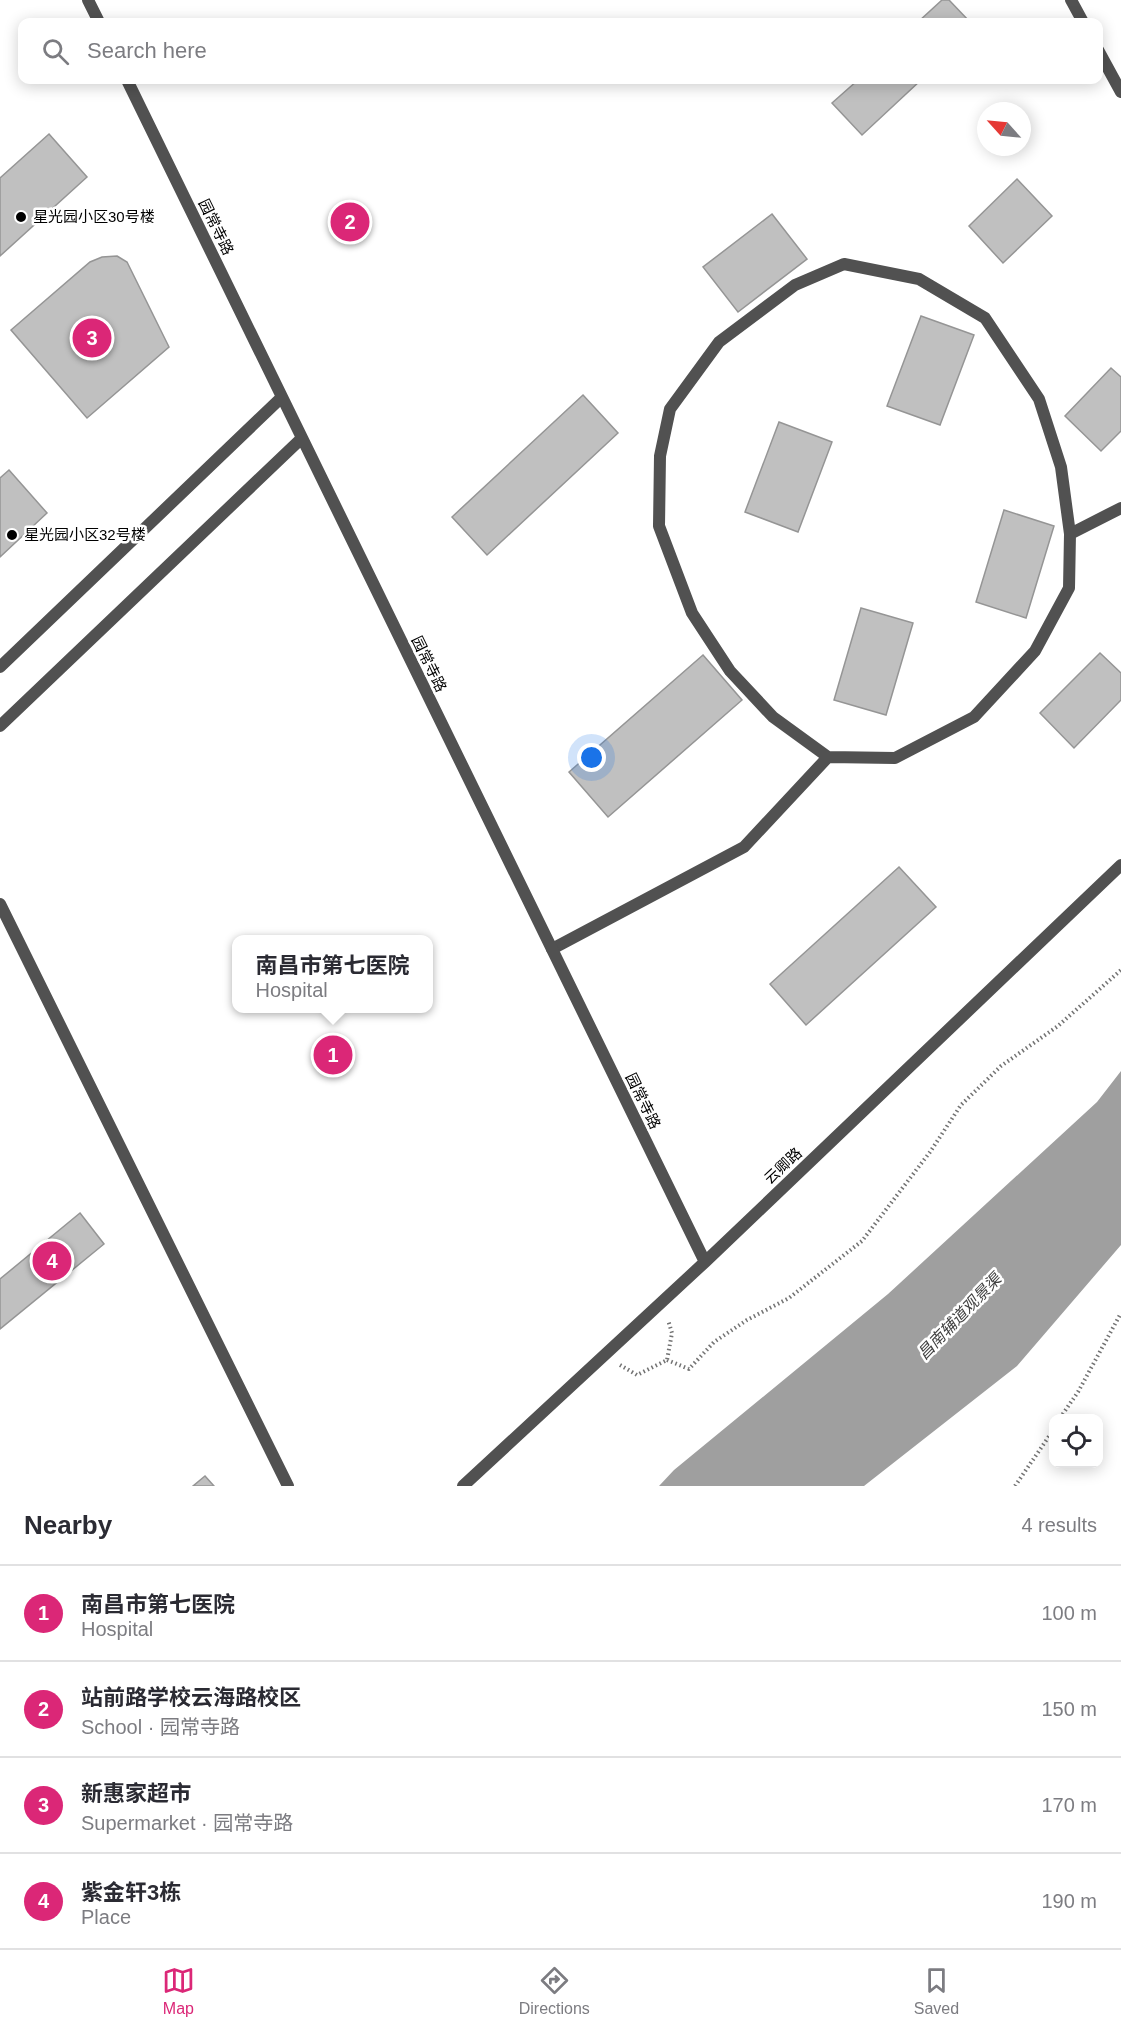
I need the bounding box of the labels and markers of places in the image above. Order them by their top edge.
pin: 2 [330,200,370,244]
place label: 星光园小区30号楼 [33,208,155,225]
marker: 星光园小区30号楼 [14,210,28,224]
pin: 3 [72,316,112,360]
place label: 星光园小区32号楼 [24,526,146,543]
marker: 星光园小区32号楼 [5,528,19,542]
pin: 1 [314,1032,352,1078]
pin: 4 [32,1238,72,1284]

